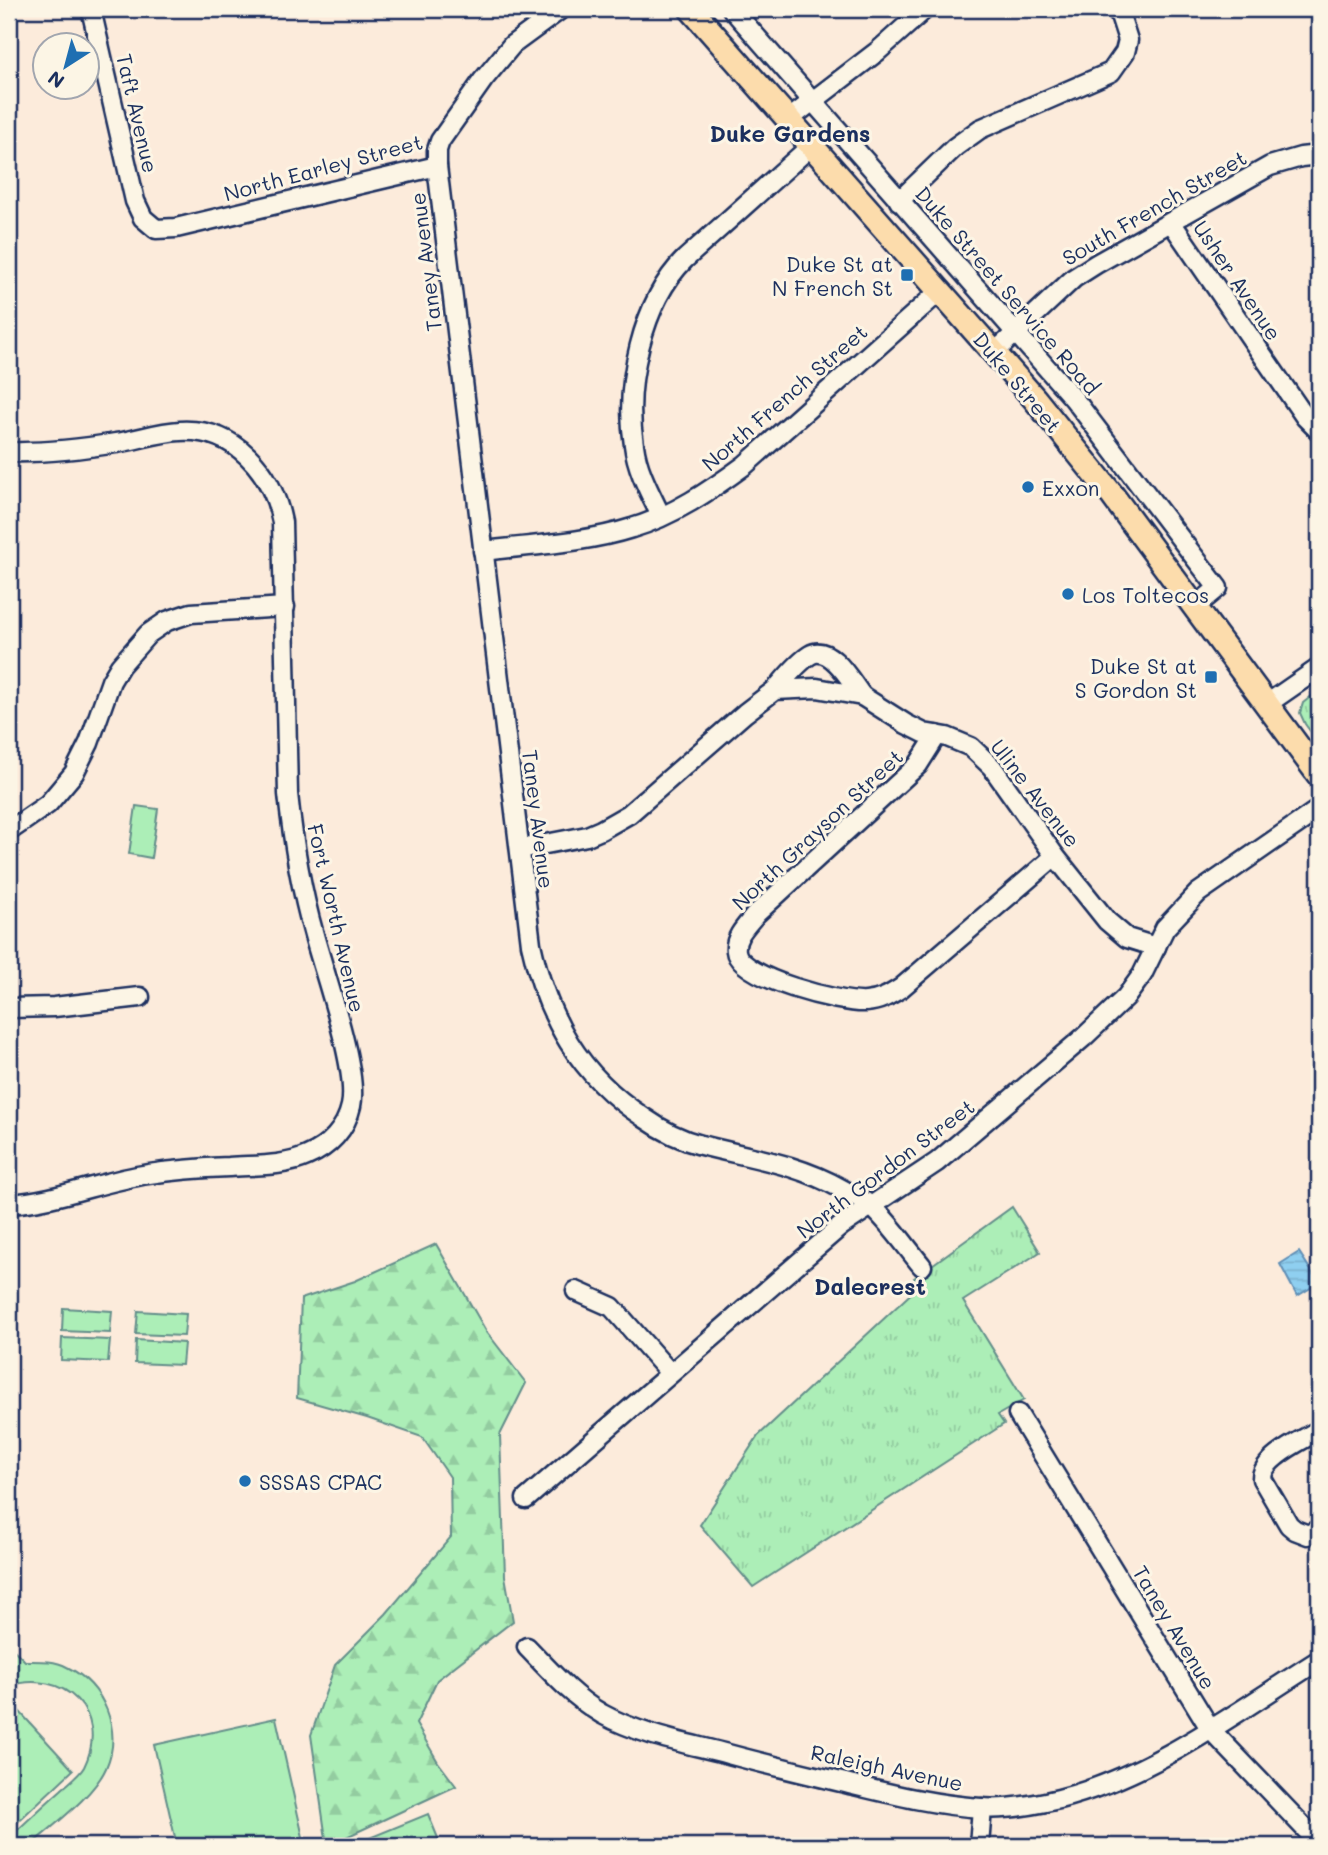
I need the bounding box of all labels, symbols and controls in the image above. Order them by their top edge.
north arrow [32,32,102,102]
street label: Taft Avenue [111,51,165,175]
text: N [43,66,69,95]
district label: Duke Gardens [710,118,870,148]
street label: North Earley Street [221,127,425,207]
street label: South French Street [1057,143,1251,271]
street label: Duke Street Service Road [911,181,1105,399]
street label: Taney Avenue [403,191,447,333]
street label: Usher Avenue [1188,215,1288,345]
place label: Duke St at N French St [772,250,893,301]
marker: Duke St at N French St [899,267,915,283]
street label: North French Street [696,318,872,476]
street label: Duke Street [969,327,1067,437]
place label: Exxon [1042,474,1100,501]
marker: Exxon [1020,479,1036,495]
place label: Los Toltecos [1082,581,1209,608]
marker: Los Toltecos [1060,586,1076,602]
place label: Duke St at S Gordon St [1075,652,1197,703]
marker: Duke St at S Gordon St [1203,669,1219,685]
street label: Uline Avenue [985,734,1087,852]
street label: North Grayson Street [726,743,908,915]
street label: Taney Avenue [517,748,561,890]
street label: Fort Worth Avenue [302,821,372,1015]
street label: North Gordon Street [791,1092,979,1244]
district label: Dalecrest [814,1271,926,1301]
place label: SSSAS CPAC [259,1468,382,1495]
marker: SSSAS CPAC [237,1473,253,1489]
street label: Taney Avenue [1127,1560,1223,1694]
street label: Raleigh Avenue [809,1738,965,1796]

